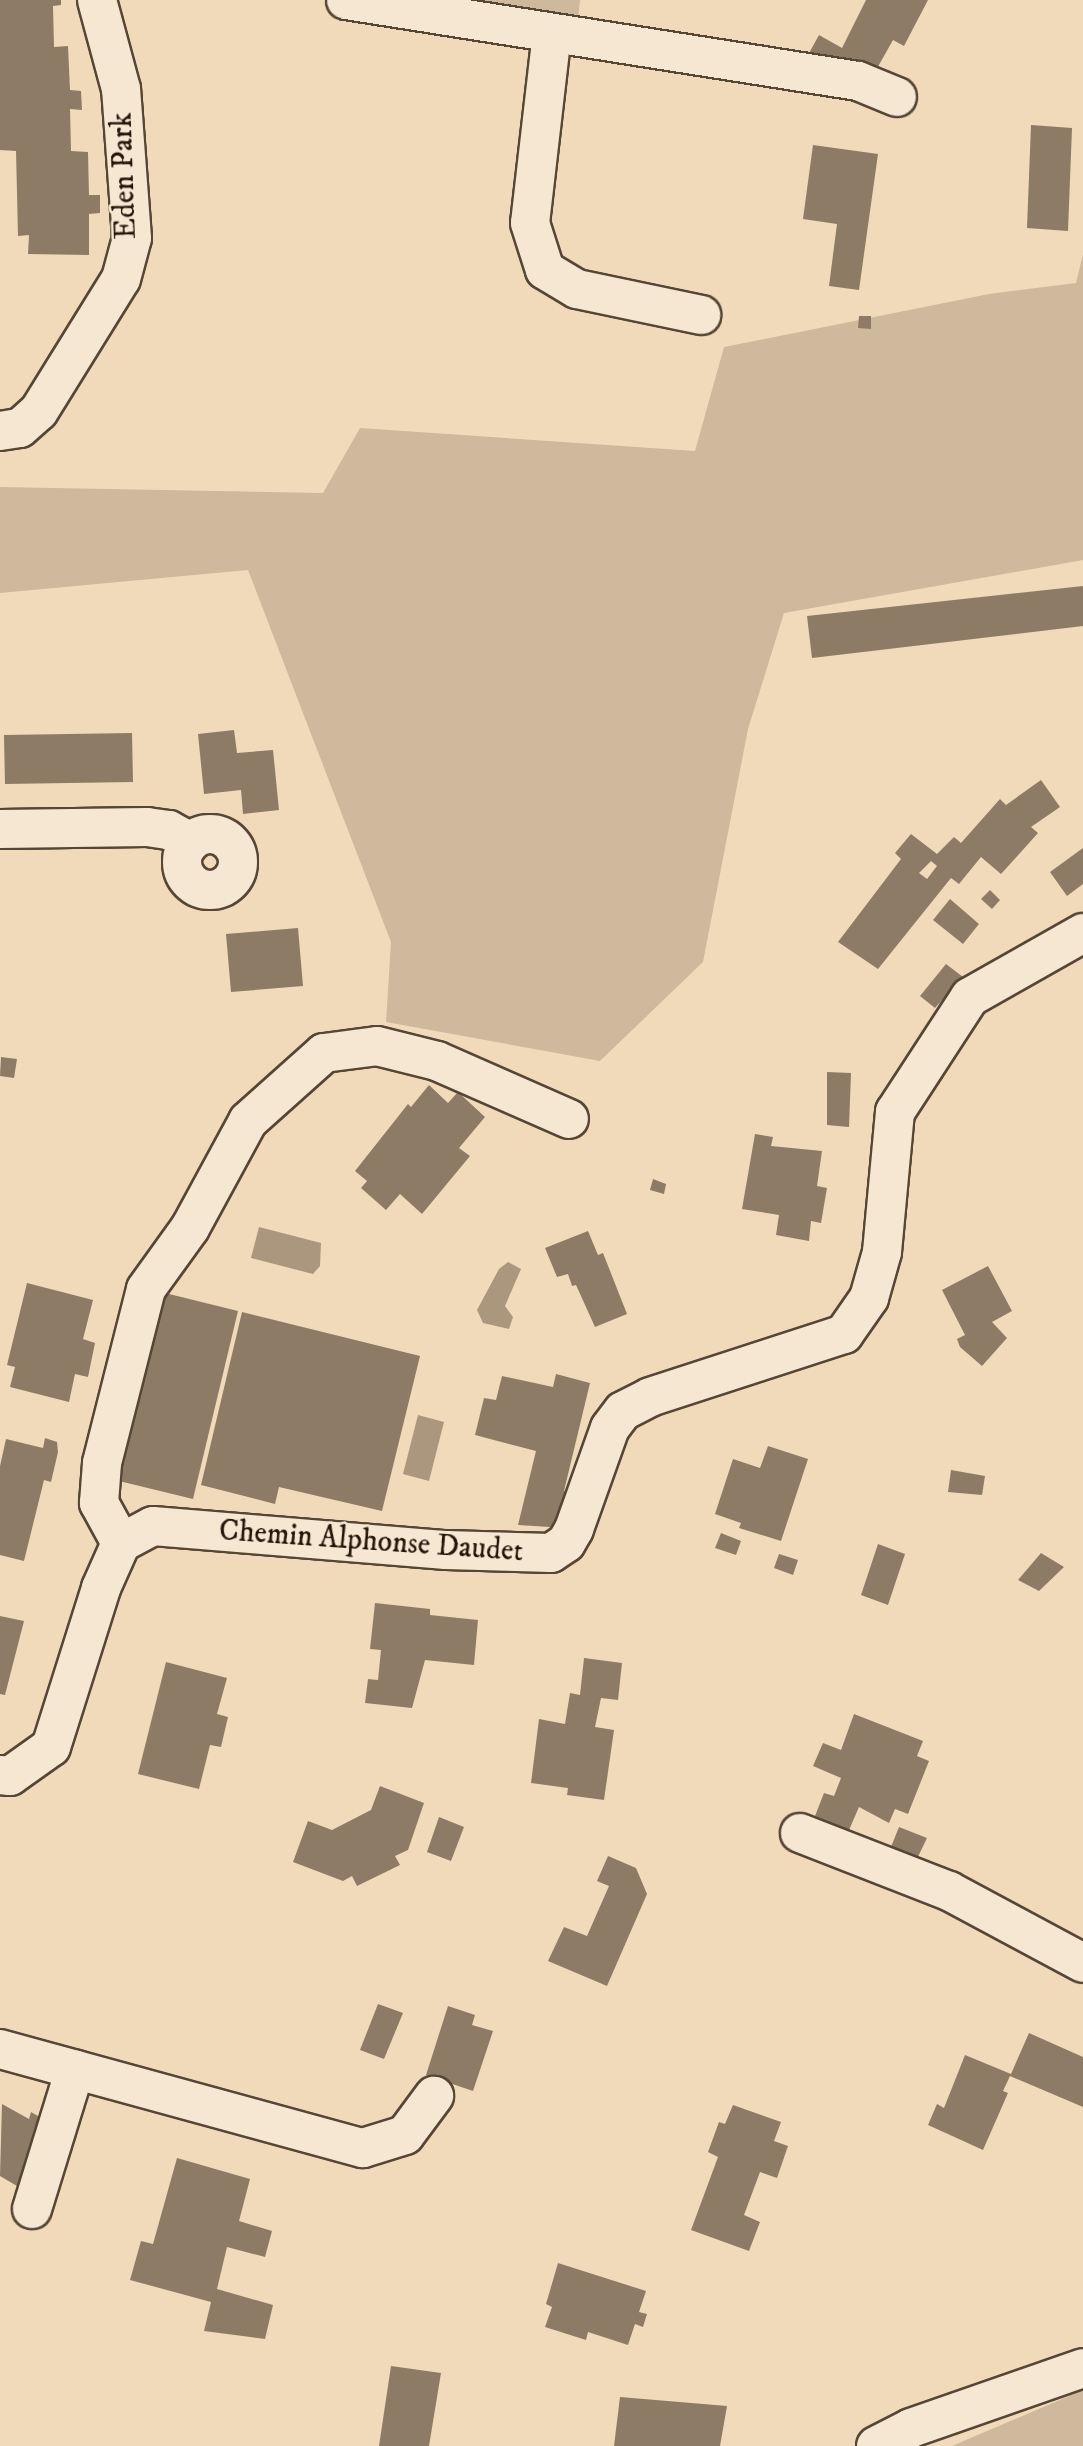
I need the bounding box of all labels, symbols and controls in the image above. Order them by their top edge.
street label: Eden Park [105,112,145,240]
street label: Chemin Alphonse Daudet [218,1513,524,1571]

